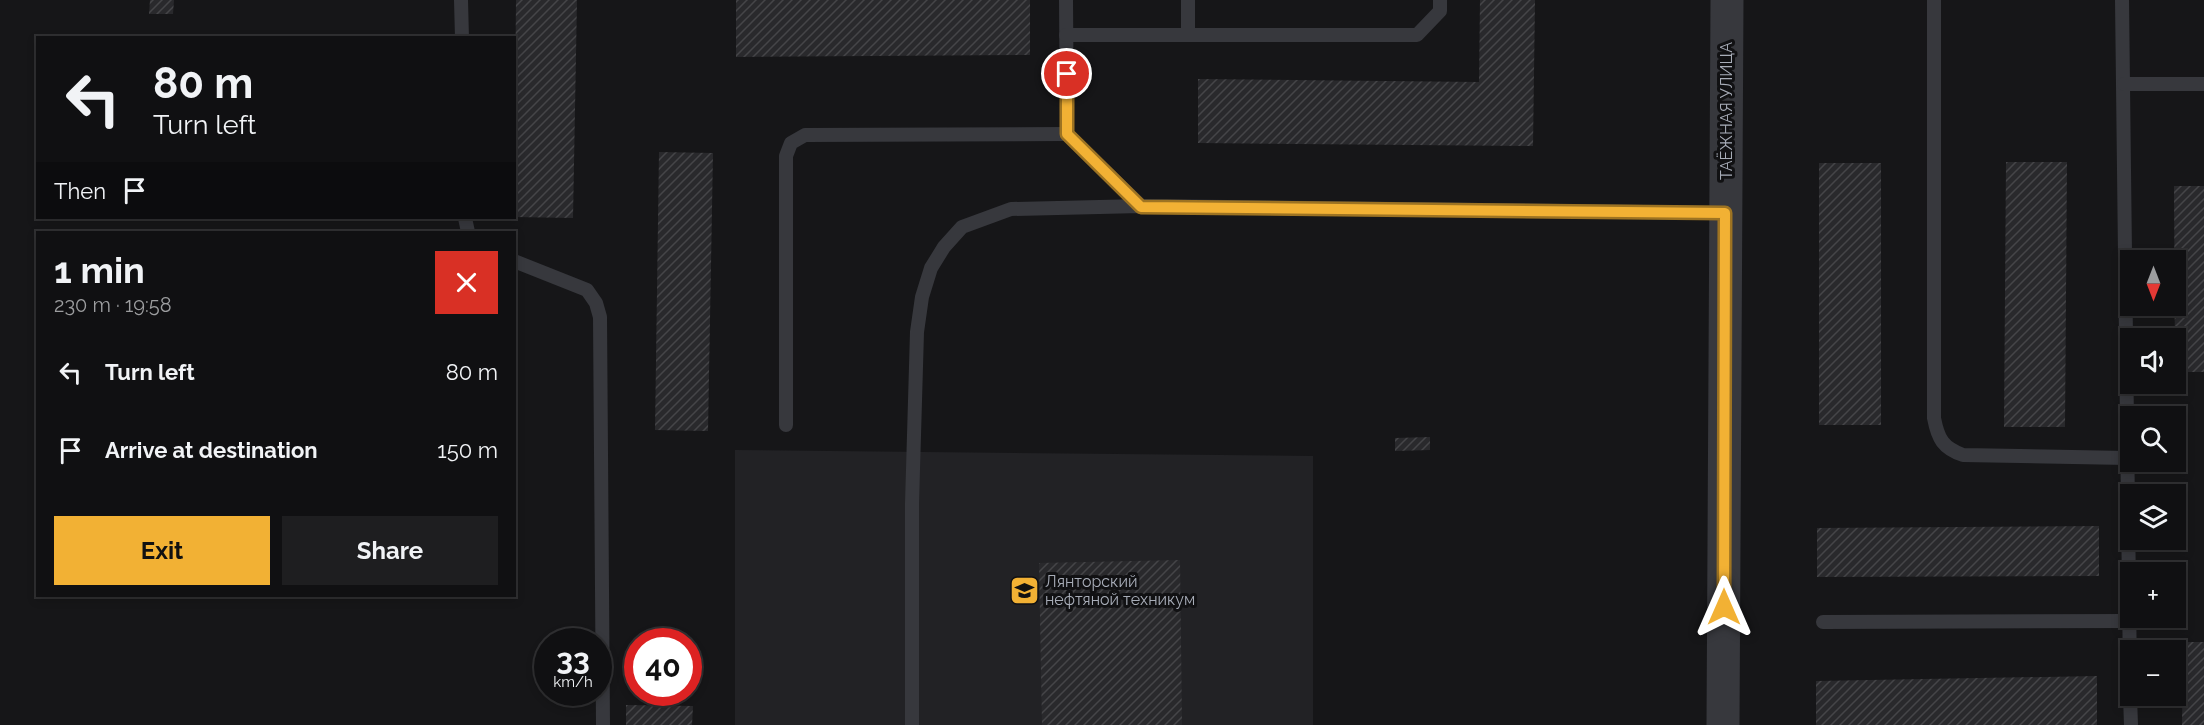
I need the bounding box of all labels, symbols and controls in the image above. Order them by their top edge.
street label: ТАЁЖНАЯ УЛИЦА [1716,42,1736,180]
pin [1041,48,1092,99]
icon: arrive [1050,57,1083,90]
text: 80 m [153,59,253,108]
icon: left [54,60,132,138]
text: Turn left [153,109,256,140]
icon: arrive [118,174,151,207]
text: Then [54,178,106,204]
text: 1 min [54,249,145,291]
north arrow [2120,250,2186,316]
map controls [2120,250,2186,706]
button: close [435,251,498,314]
text: 230 m · 19:58 [54,293,172,317]
button: sound [2120,328,2186,394]
icon: left [54,356,87,389]
text: Turn left [105,359,195,385]
text: 80 m [446,359,498,385]
button: search [2120,406,2186,472]
icon: arrive [54,434,87,467]
text: Arrive at destination [105,437,318,463]
text: 150 m [437,437,498,463]
button: layers [2120,484,2186,550]
button: Exit [54,516,270,585]
button: Share [282,516,498,585]
button: + [2120,562,2186,628]
place label: Лянторский нефтяной техникум [1045,572,1195,609]
school or university icon: Лянторский нефтяной техникум [1008,574,1040,606]
position arrow [1692,575,1756,639]
speed limit sign: 40 [624,628,702,706]
button: − [2120,640,2186,706]
text: 33 [556,642,590,677]
text: km/h [553,673,593,691]

